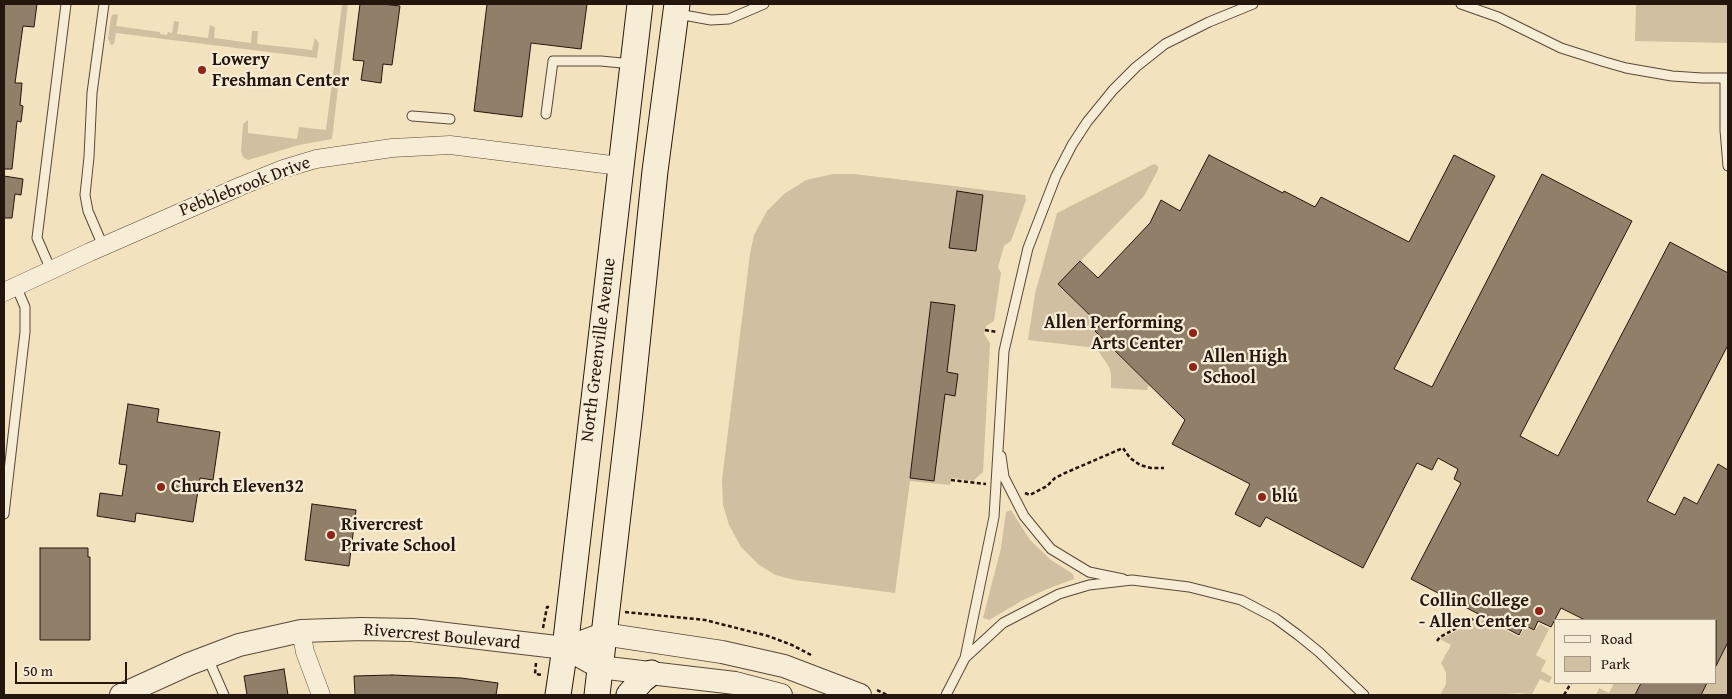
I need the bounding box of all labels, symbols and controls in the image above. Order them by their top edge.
place label: Lowery Freshman Center [212,49,349,92]
marker: Lowery Freshman Center [196,64,208,76]
street label: Pebblebrook Drive [176,152,314,222]
street label: North Greenville Avenue [577,257,621,443]
place label: Allen Performing Arts Center [1044,312,1183,354]
marker: Allen Performing Arts Center [1187,327,1199,339]
place label: Allen High School [1203,346,1287,388]
marker: Allen High School [1187,361,1199,373]
place label: Church Eleven32 [171,476,304,498]
marker: Church Eleven32 [155,481,167,493]
place label: blú [1272,486,1298,508]
marker: blú [1256,491,1268,503]
place label: Rivercrest Private School [341,514,456,556]
marker: Rivercrest Private School [325,529,337,541]
place label: Collin College - Allen Center [1419,590,1529,632]
marker: Collin College - Allen Center [1533,605,1545,617]
street label: Rivercrest Boulevard [363,619,521,655]
legend [1554,619,1717,684]
text: Road [1601,628,1632,649]
scale bar [18,652,130,684]
text: Park [1601,653,1630,674]
text: 50 m [23,660,53,681]

